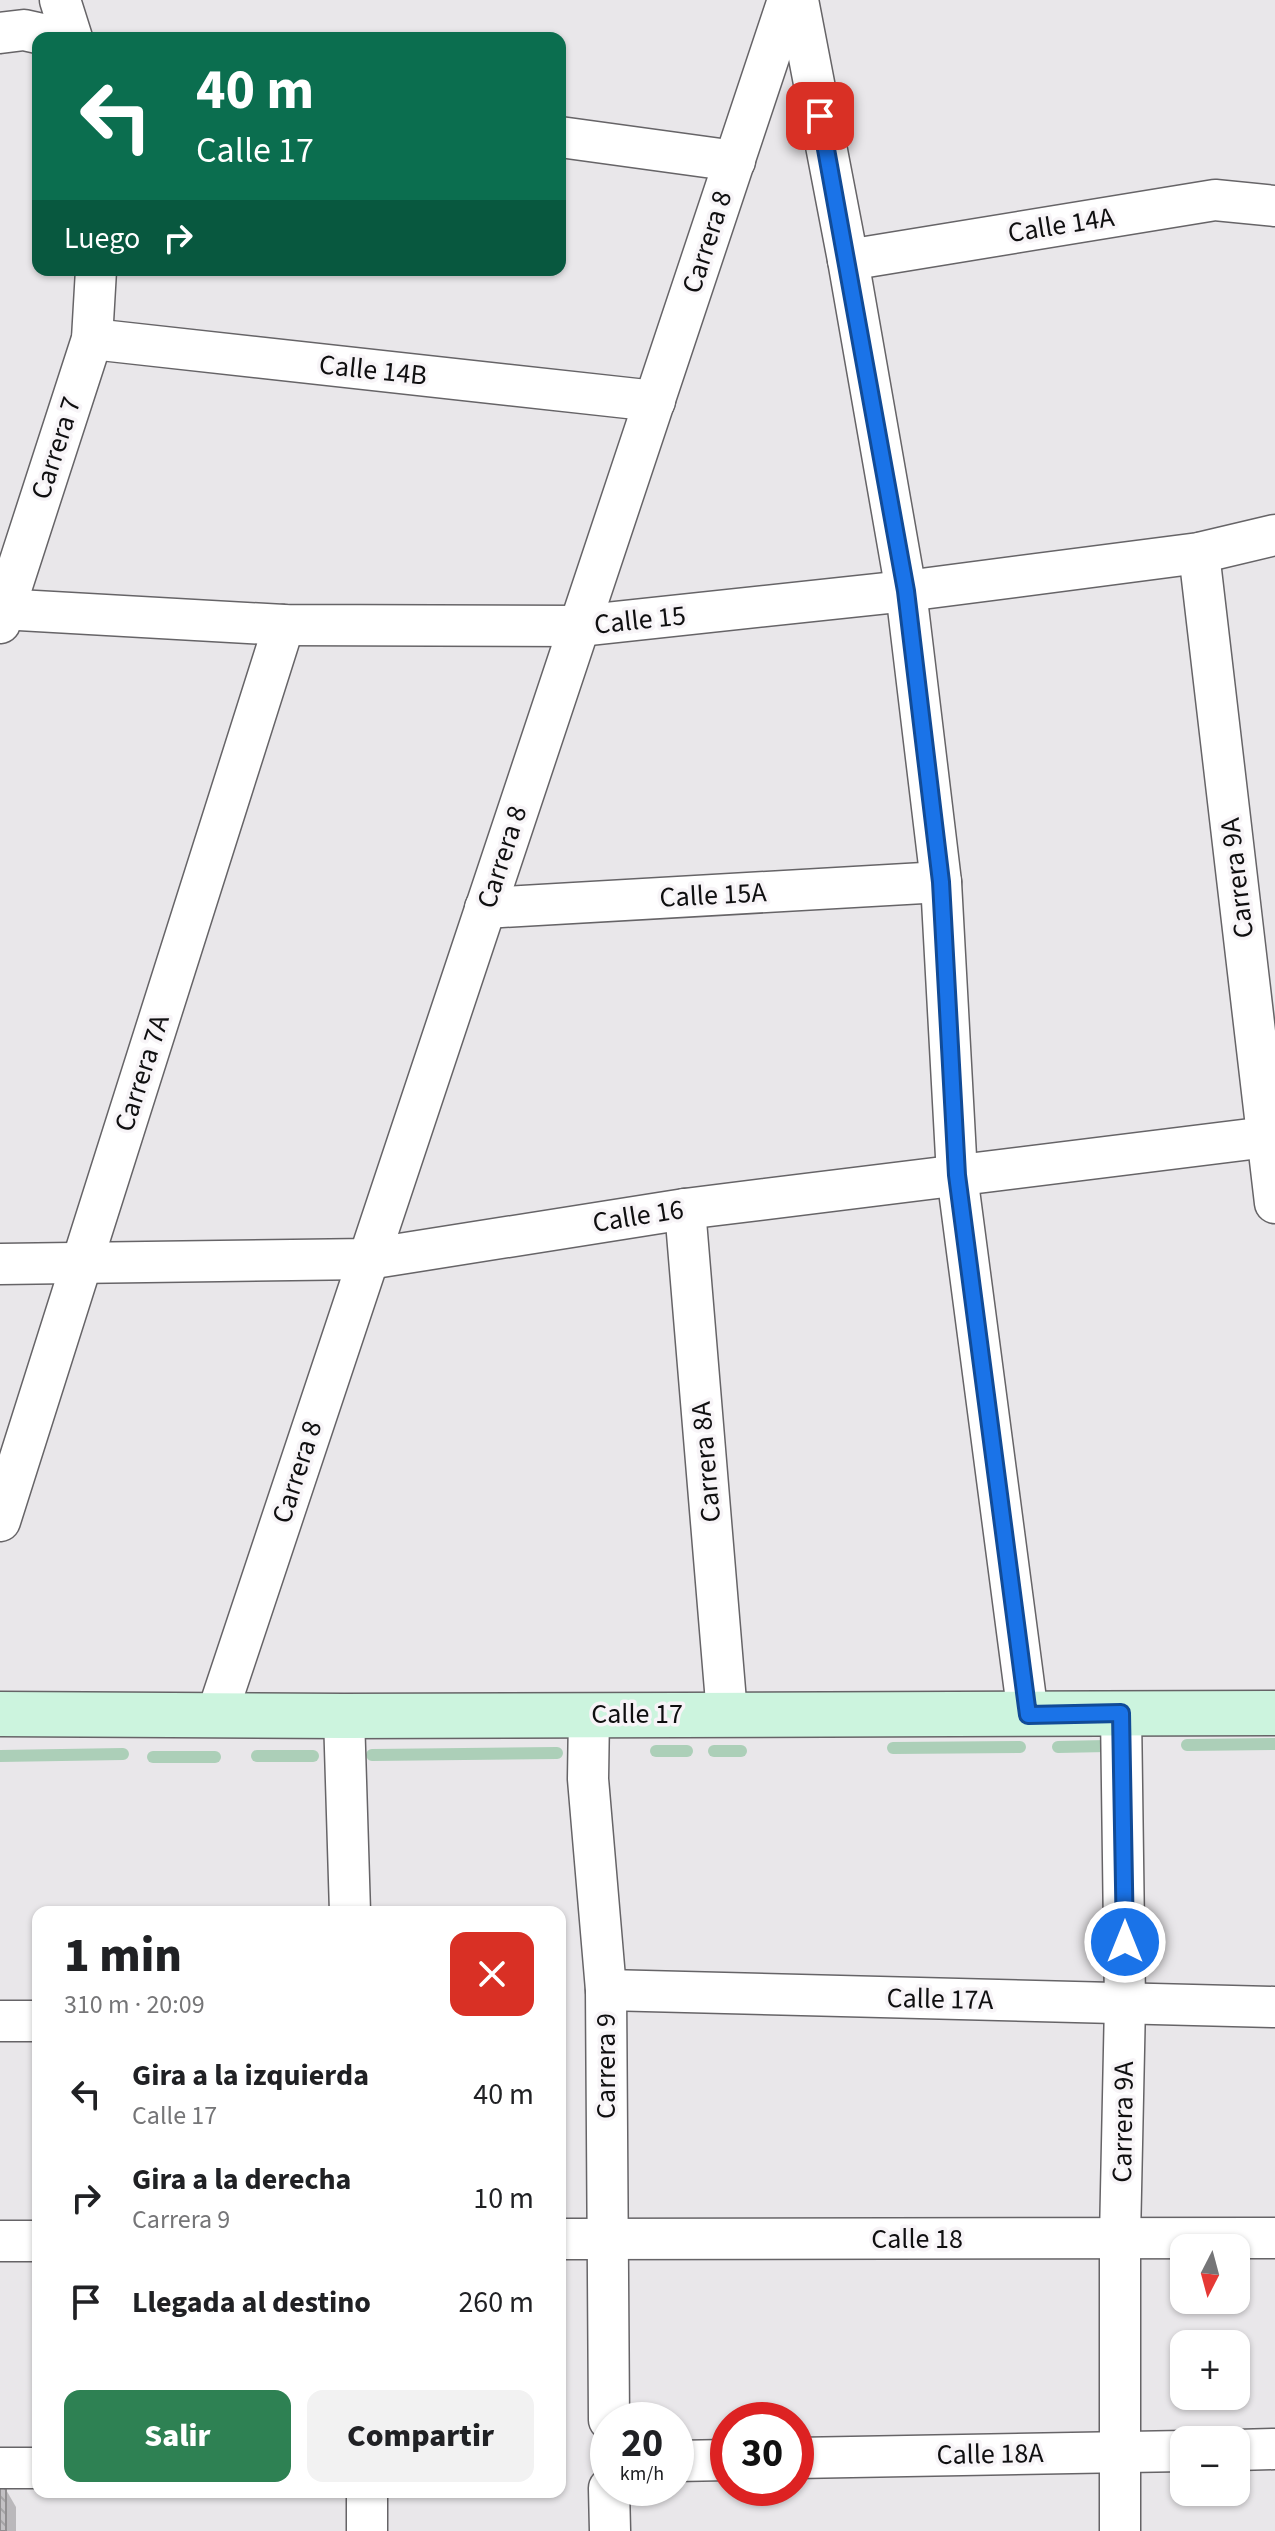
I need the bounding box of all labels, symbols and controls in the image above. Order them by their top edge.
text: 40 m [196,51,314,130]
icon: left [64,64,168,168]
pin [786,82,854,150]
icon: arrive [798,94,842,138]
text: Calle 17 [196,125,314,176]
street label: Carrera 8 [672,185,742,299]
street label: Calle 14A [1005,197,1118,253]
icon: right [156,216,200,260]
text: Luego [64,217,140,260]
street label: Calle 14B [317,344,429,396]
street label: Carrera 7 [21,391,91,505]
street label: Calle 15 [592,595,688,645]
street label: Carrera 8 [467,800,537,914]
street label: Carrera 9A [1210,815,1264,941]
street label: Calle 15A [659,872,768,918]
street label: Carrera 7A [104,1009,180,1137]
street label: Calle 16 [590,1189,686,1243]
street label: Carrera 8A [681,1399,731,1524]
street label: Carrera 8 [262,1415,332,1529]
street label: Calle 17 [591,1694,683,1734]
position arrow [1083,1900,1167,1984]
text: 1 min [64,1922,182,1990]
button: close [450,1932,534,2016]
street label: Calle 17A [886,1978,995,2020]
text: 310 m · 20:09 [64,1986,205,2023]
street label: Carrera 9 [586,2013,626,2119]
text: Gira a la izquierda [132,2054,369,2097]
street label: Carrera 9A [1102,2060,1144,2183]
icon: left [64,2072,108,2116]
text: 40 m [473,2073,534,2116]
text: Calle 17 [132,2097,217,2134]
text: Gira a la derecha [132,2158,351,2201]
icon: right [64,2176,108,2220]
text: 10 m [473,2177,534,2220]
text: Carrera 9 [132,2201,230,2238]
street label: Calle 18 [871,2219,963,2259]
north arrow [1170,2234,1250,2314]
map controls [1170,2234,1250,2506]
icon: arrive [64,2280,108,2324]
text: Llegada al destino [132,2281,371,2324]
text: 260 m [458,2281,534,2324]
button: + [1170,2330,1250,2410]
button: Salir [64,2390,291,2482]
button: Compartir [307,2390,534,2482]
speed limit sign: 30 [710,2402,814,2506]
text: 20 [621,2415,663,2472]
button: − [1170,2426,1250,2506]
street label: Calle 18A [936,2433,1045,2475]
text: km/h [620,2460,664,2488]

